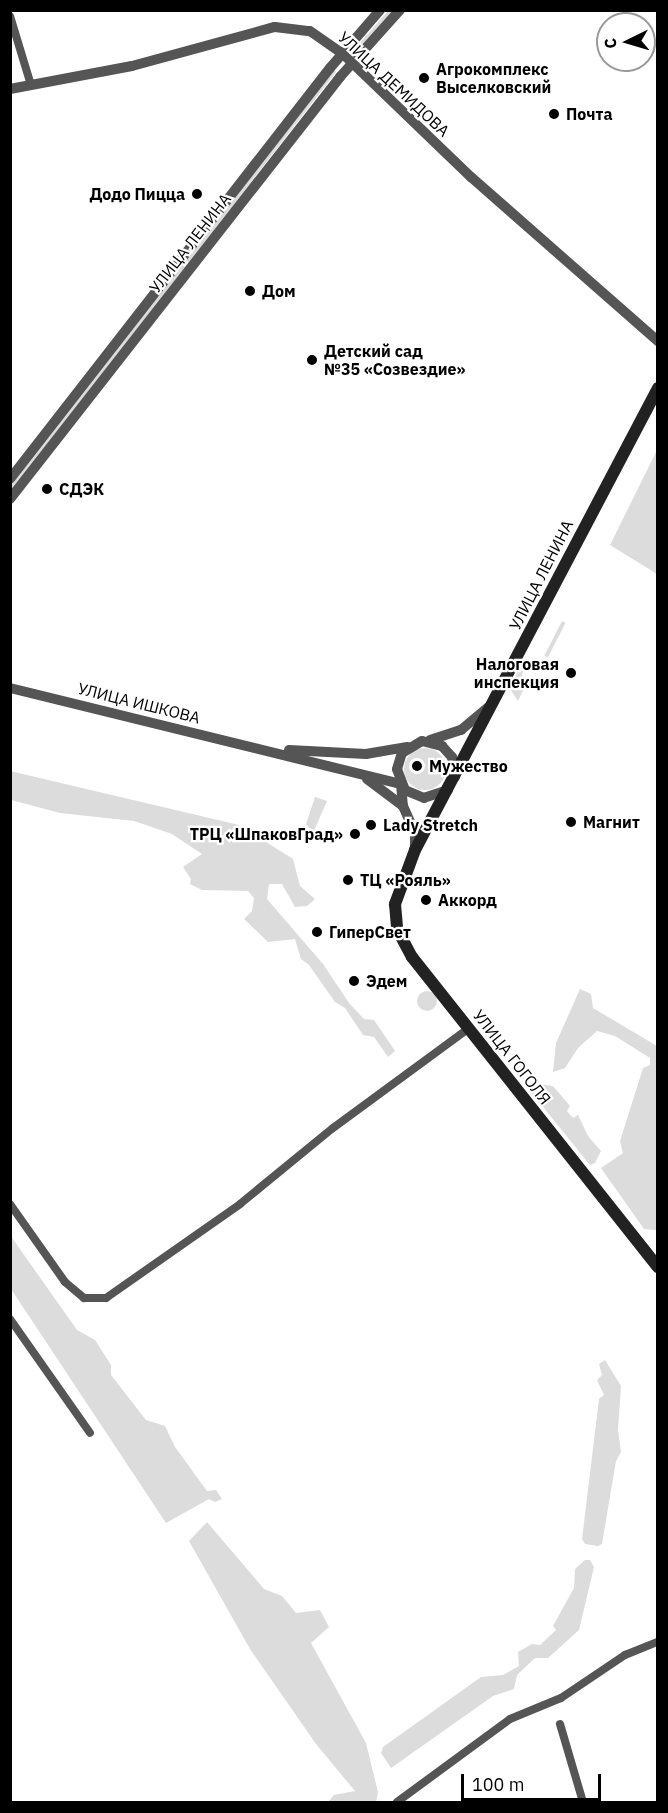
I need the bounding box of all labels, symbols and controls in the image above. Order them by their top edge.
north arrow [596,12,656,72]
street label: УЛИЦА ДЕМИДОВА [334,28,454,140]
text: С [600,37,620,49]
place label: Агрокомплекс Выселковский [436,59,551,97]
marker: Агрокомплекс Выселковский [417,71,431,85]
place label: Почта [566,104,613,124]
marker: Почта [547,107,561,121]
place label: Додо Пицца [89,184,185,204]
marker: Додо Пицца [190,187,204,201]
street label: УЛИЦА ЛЕНИНА [145,189,235,297]
place label: Дом [262,281,296,301]
marker: Дом [243,284,257,298]
place label: Детский сад №35 «Созвездие» [324,341,466,379]
marker: Детский сад №35 «Созвездие» [305,353,319,367]
place label: СДЭК [59,479,104,499]
marker: СДЭК [40,482,54,496]
street label: УЛИЦА ЛЕНИНА [505,517,577,633]
place label: Налоговая инспекция [474,654,559,692]
marker: Налоговая инспекция [564,666,578,680]
street label: УЛИЦА ИШКОВА [76,679,202,727]
place label: Мужество [429,756,508,776]
marker: Мужество [410,759,424,773]
place label: Магнит [583,812,640,832]
place label: Lady Stretch [383,815,478,835]
marker: Магнит [564,815,578,829]
marker: Lady Stretch [364,818,378,832]
place label: ТРЦ «ШпаковГрад» [190,824,343,844]
marker: ТРЦ «ШпаковГрад» [348,827,362,841]
place label: ТЦ «Рояль» [360,870,451,890]
marker: ТЦ «Рояль» [341,873,355,887]
place label: Аккорд [438,890,497,910]
marker: Аккорд [419,893,433,907]
place label: ГиперСвет [329,922,411,942]
marker: ГиперСвет [310,925,324,939]
place label: Эдем [366,971,407,991]
marker: Эдем [347,974,361,988]
street label: УЛИЦА ГОГОЛЯ [469,1006,555,1108]
scale bar [464,1762,604,1800]
text: 100 m [472,1773,524,1796]

